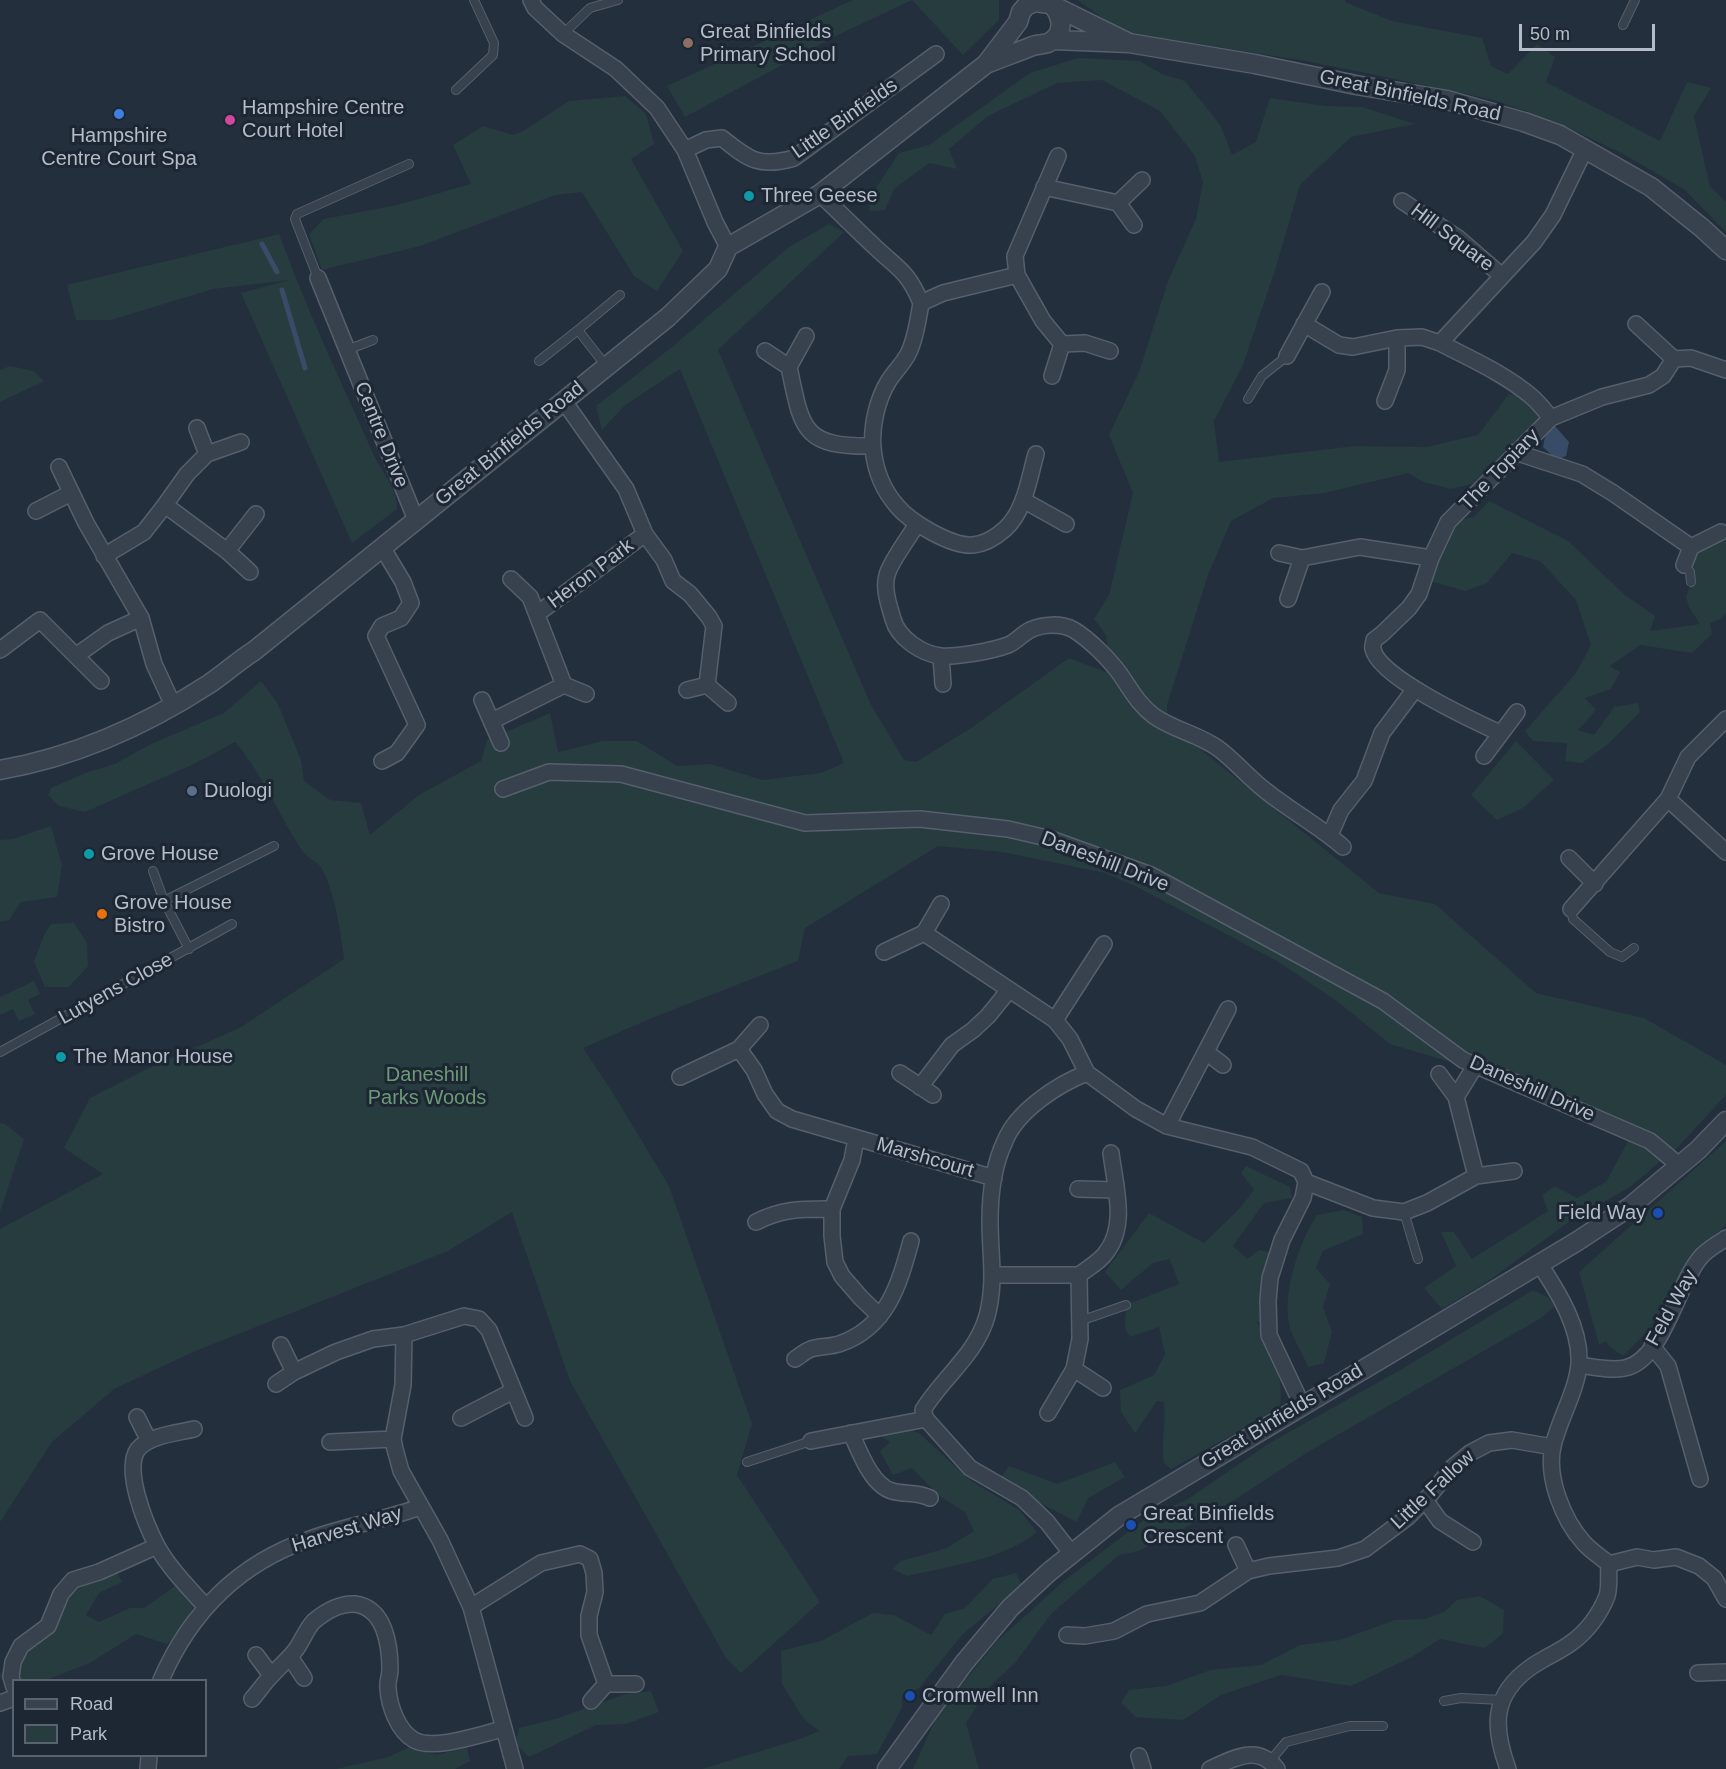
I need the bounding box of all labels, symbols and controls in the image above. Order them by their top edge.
scale bar [1522,12,1658,50]
place label: Great Binfields Primary School [700,20,836,67]
text: 50 m [1530,24,1570,44]
marker: Great Binfields Primary School [681,36,695,50]
street label: Great Binfields Road [1317,65,1503,127]
street label: Little Binfields [788,74,902,164]
place label: Hampshire Centre Court Hotel [242,96,404,143]
marker: Hampshire Centre Court Spa [112,107,126,121]
marker: Hampshire Centre Court Hotel [223,113,237,127]
place label: Hampshire Centre Court Spa [41,124,197,171]
place label: Three Geese [761,184,878,208]
marker: Three Geese [742,189,756,203]
street label: Hill Square [1406,199,1498,277]
street label: Great Binfields Road [431,377,589,511]
street label: Centre Drive [349,378,413,492]
street label: The Topiary [1455,424,1545,516]
street label: Heron Park [543,534,639,614]
place label: Duologi [204,779,272,803]
marker: Duologi [185,784,199,798]
street label: Daneshill Drive [1038,827,1172,897]
place label: Grove House [101,842,219,866]
marker: Grove House [82,847,96,861]
place label: Grove House Bistro [114,891,232,938]
marker: Grove House Bistro [95,907,109,921]
street label: Lutyens Close [55,948,177,1030]
place label: The Manor House [73,1045,233,1069]
marker: The Manor House [54,1050,68,1064]
street label: Daneshill Drive [1466,1051,1598,1127]
park label: Daneshill Parks Woods [368,1063,486,1110]
street label: Marshcourt [874,1133,976,1183]
place label: Field Way [1558,1201,1646,1225]
marker: Field Way [1651,1206,1665,1220]
street label: Feld Way [1641,1266,1703,1350]
street label: Great Binfields Road [1197,1359,1367,1475]
street label: Little Fallow [1386,1445,1480,1535]
street label: Harvest Way [289,1502,405,1558]
place label: Great Binfields Crescent [1143,1502,1274,1549]
marker: Great Binfields Crescent [1124,1518,1138,1532]
legend [12,1679,207,1757]
place label: Cromwell Inn [922,1684,1039,1708]
marker: Cromwell Inn [903,1689,917,1703]
text: Road [70,1694,113,1714]
text: Park [70,1724,107,1744]

